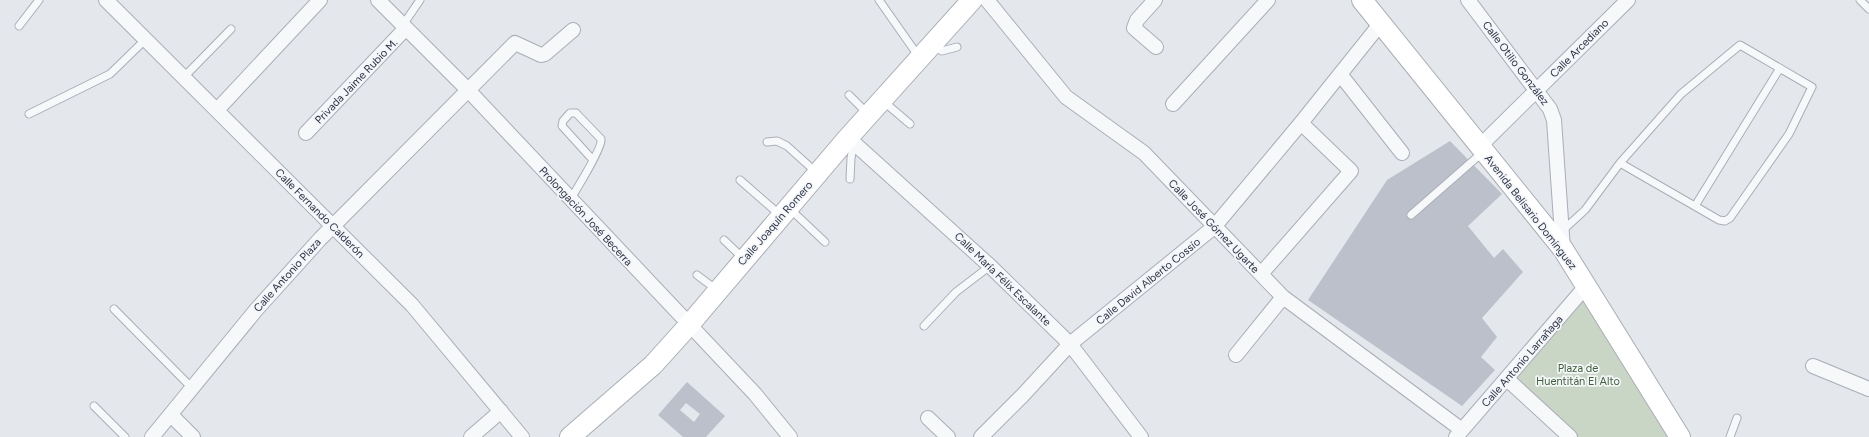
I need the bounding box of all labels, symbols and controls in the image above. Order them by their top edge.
street label: Calle Arcediano [1547,16,1611,80]
street label: Calle Otilio González [1480,19,1552,108]
street label: Privada Jaime Rubio M. [312,36,400,127]
street label: Avenida Belisario Domínguez [1482,152,1579,272]
street label: Prolongación José Becerra [536,164,635,269]
street label: Calle Fernando Calderón [272,166,367,261]
street label: Calle José Gómez Ugarte [1166,177,1262,276]
street label: Calle Joaquín Romero [735,179,816,268]
street label: Calle María Félix Escalante [952,230,1054,329]
street label: Calle David Alberto Cossío [1094,235,1203,327]
street label: Calle Antonio Plaza [251,236,324,315]
street label: Calle Antonio Larrañaga [1479,313,1566,410]
park label: Plaza de Huentitán El Alto [1536,362,1620,388]

